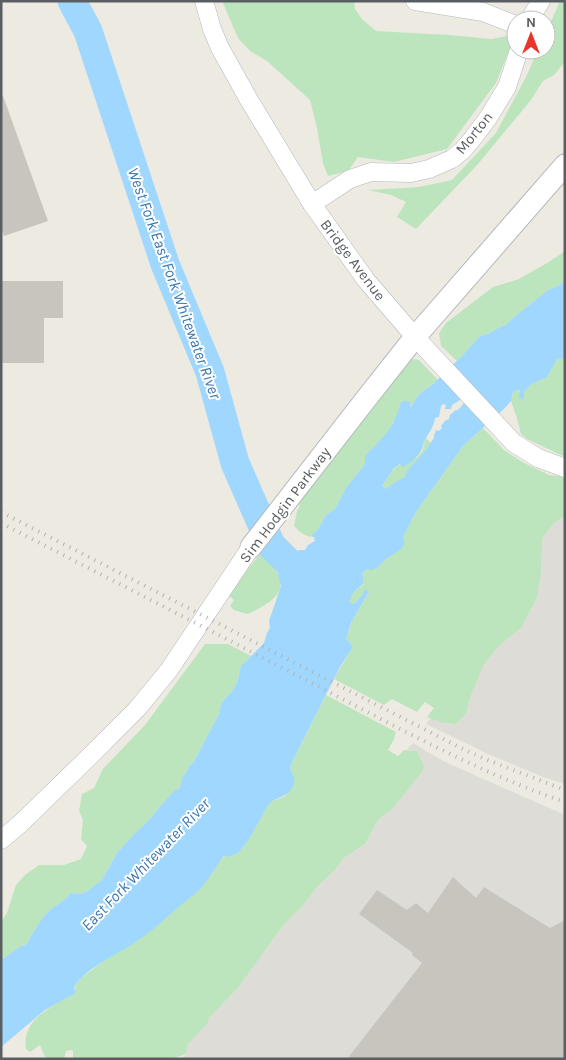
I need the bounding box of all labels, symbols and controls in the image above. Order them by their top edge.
north arrow [506,10,556,60]
text: N [526,14,536,31]
street label: Morton [452,108,496,158]
water label: West Fork East Fork Whitewater River [124,165,226,402]
street label: Bridge Avenue [317,216,389,304]
street label: Sim Hodgin Parkway [236,444,334,566]
water label: East Fork Whitewater River [77,794,214,935]

